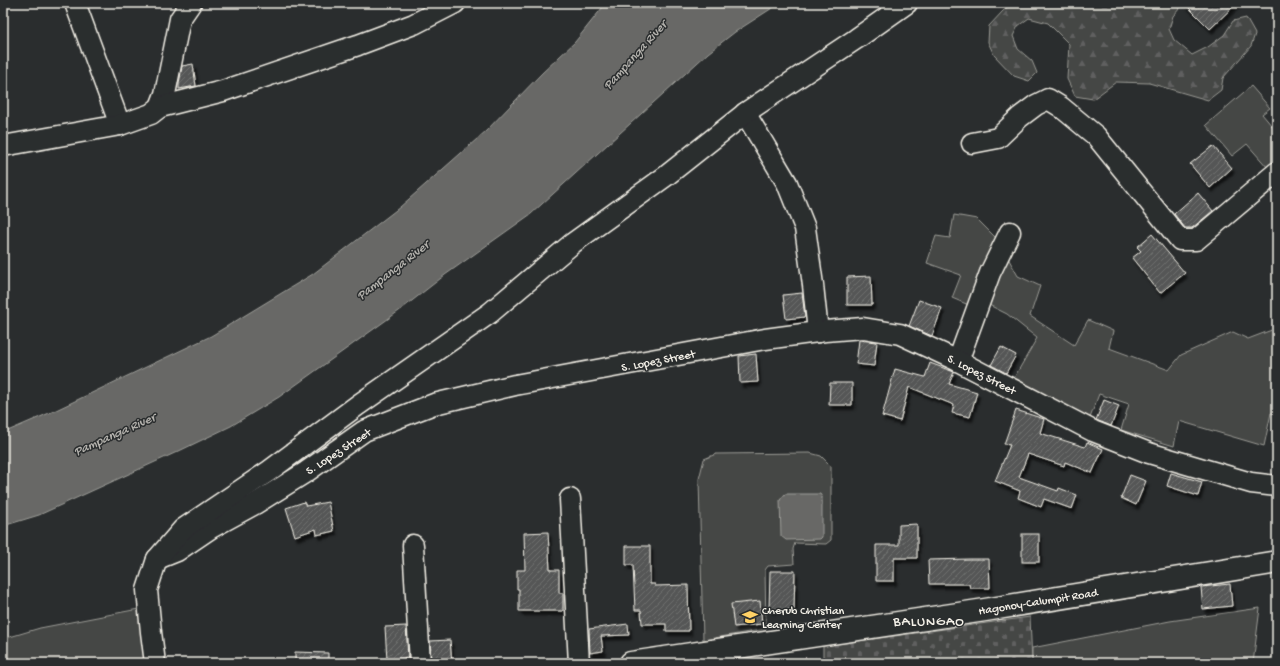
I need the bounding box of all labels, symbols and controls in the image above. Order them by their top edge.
water label: Pampanga River [601,16,672,93]
water label: Pampanga River [354,237,435,304]
street label: S. Lopez Street [620,348,698,376]
street label: S. Lopez Street [944,353,1019,400]
water label: Pampanga River [72,410,160,460]
street label: S. Lopez Street [304,426,375,479]
street label: Hagonoy-Calumpit Road [978,586,1100,619]
place label: Cherub Christian Learning Center [762,605,845,633]
school or university icon: Cherub Christian Learning Center [741,608,759,626]
district label: BALUNGAO [892,614,965,631]

